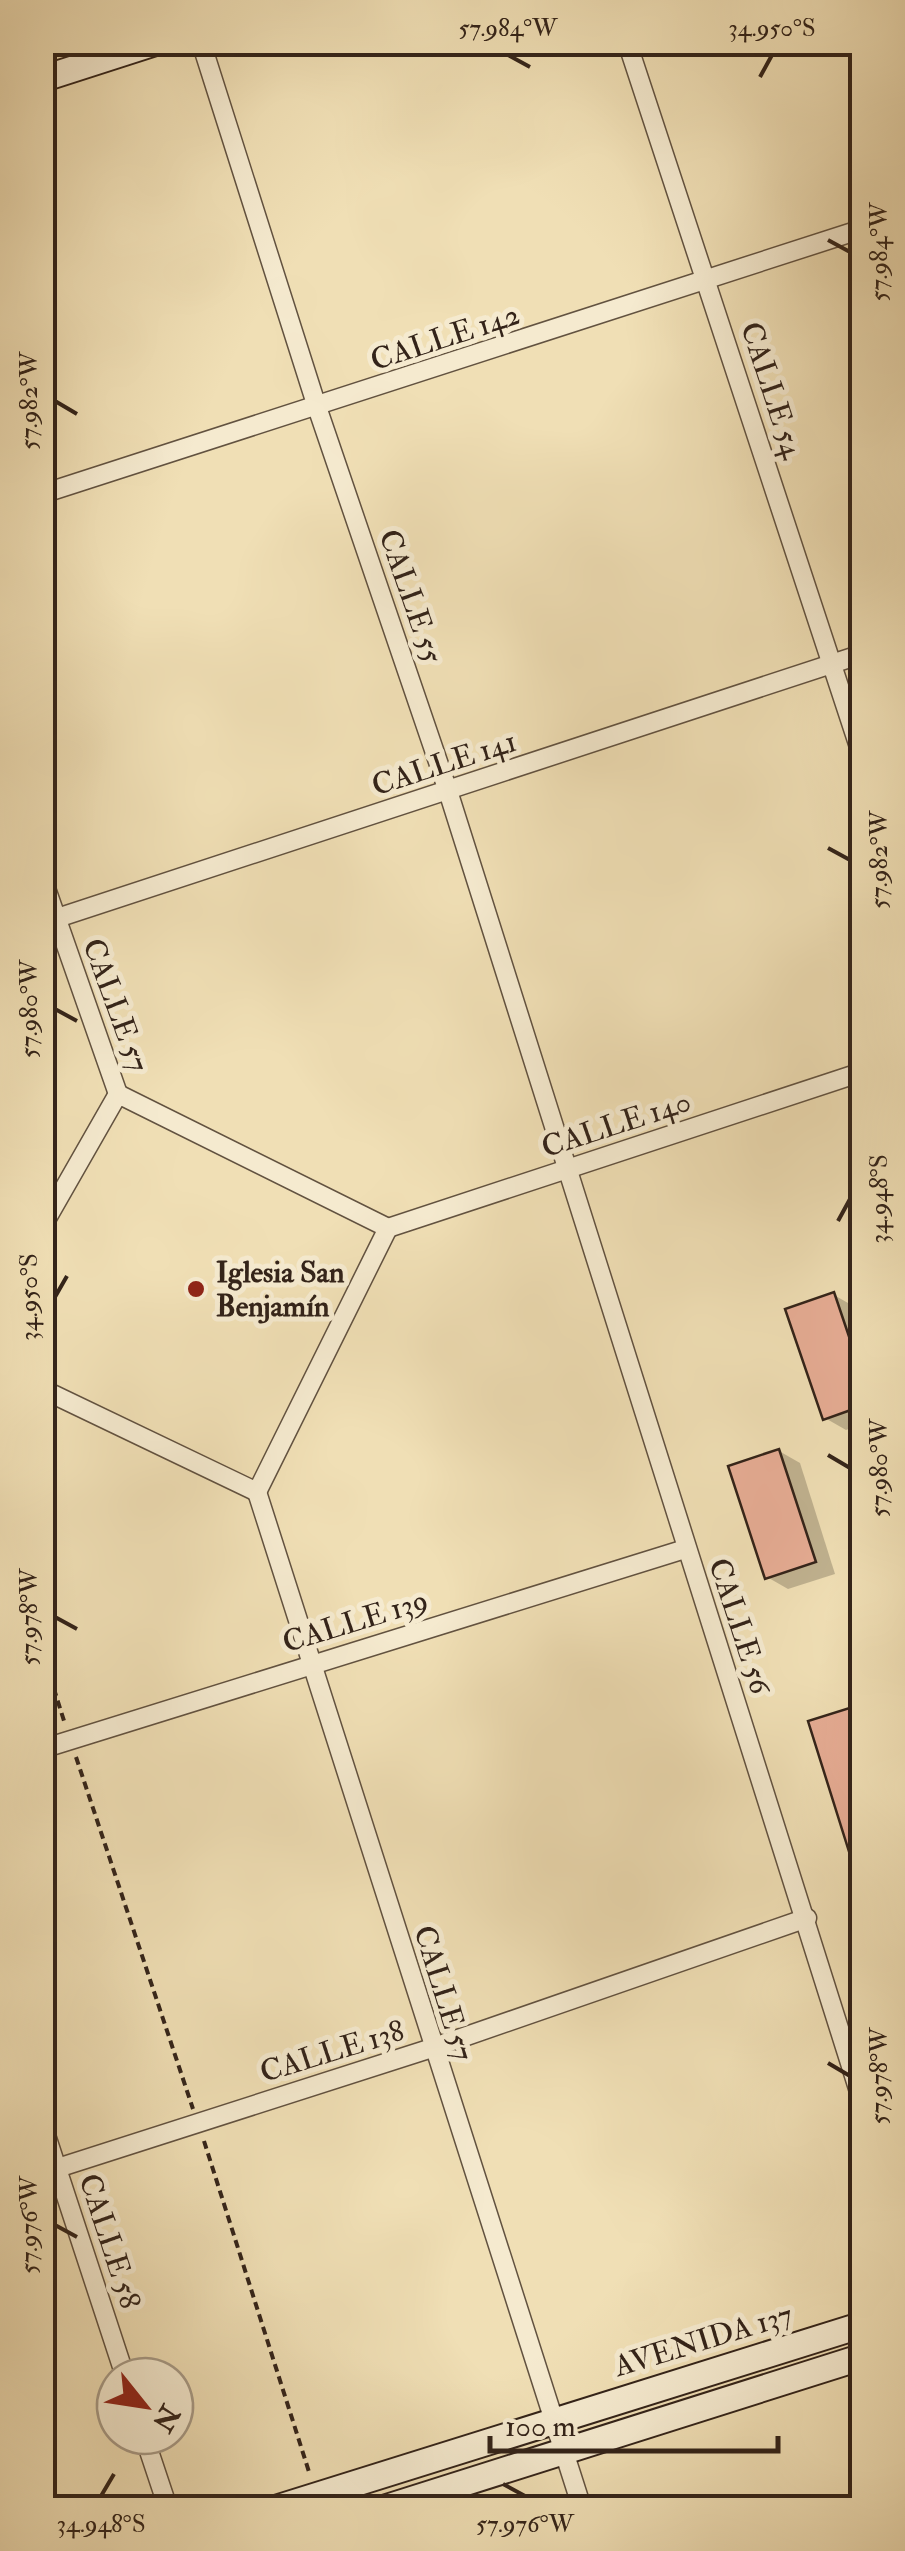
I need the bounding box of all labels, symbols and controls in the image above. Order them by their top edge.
text: 57.984°W [458,13,559,44]
text: 34.950°S [728,13,816,44]
text: 57.984°W [864,201,895,302]
street label: CALLE 142 [366,296,524,379]
street label: CALLE 54 [732,317,811,465]
text: 57.982°W [14,350,45,450]
street label: CALLE 55 [370,525,451,669]
street label: CALLE 141 [367,723,521,804]
text: 57.982°W [864,809,895,909]
street label: CALLE 57 [74,933,157,1077]
text: 57.980°W [14,958,45,1058]
street label: CALLE 140 [537,1083,695,1166]
text: 34.948°S [864,1154,895,1244]
text: 34.950°S [14,1253,45,1341]
place label: Iglesia San Benjamín [216,1254,345,1325]
marker: Iglesia San Benjamín [185,1278,207,1300]
text: 57.980°W [864,1417,895,1517]
street label: CALLE 56 [700,1554,779,1701]
text: 57.978°W [14,1567,45,1666]
street label: CALLE 139 [278,1582,432,1661]
street label: CALLE 57 [405,1921,482,2065]
street label: CALLE 138 [256,2012,409,2091]
text: 57.978°W [864,2026,895,2125]
street label: CALLE 58 [70,2169,149,2313]
text: 57.976°W [14,2174,45,2274]
street label: AVENIDA 137 [609,2296,797,2385]
north arrow [95,2356,195,2456]
scale bar [490,2391,778,2453]
text: N [143,2397,187,2438]
text: 100 m [505,2408,576,2445]
text: 34.948°S [56,2509,146,2540]
text: 57.976°W [476,2509,576,2540]

